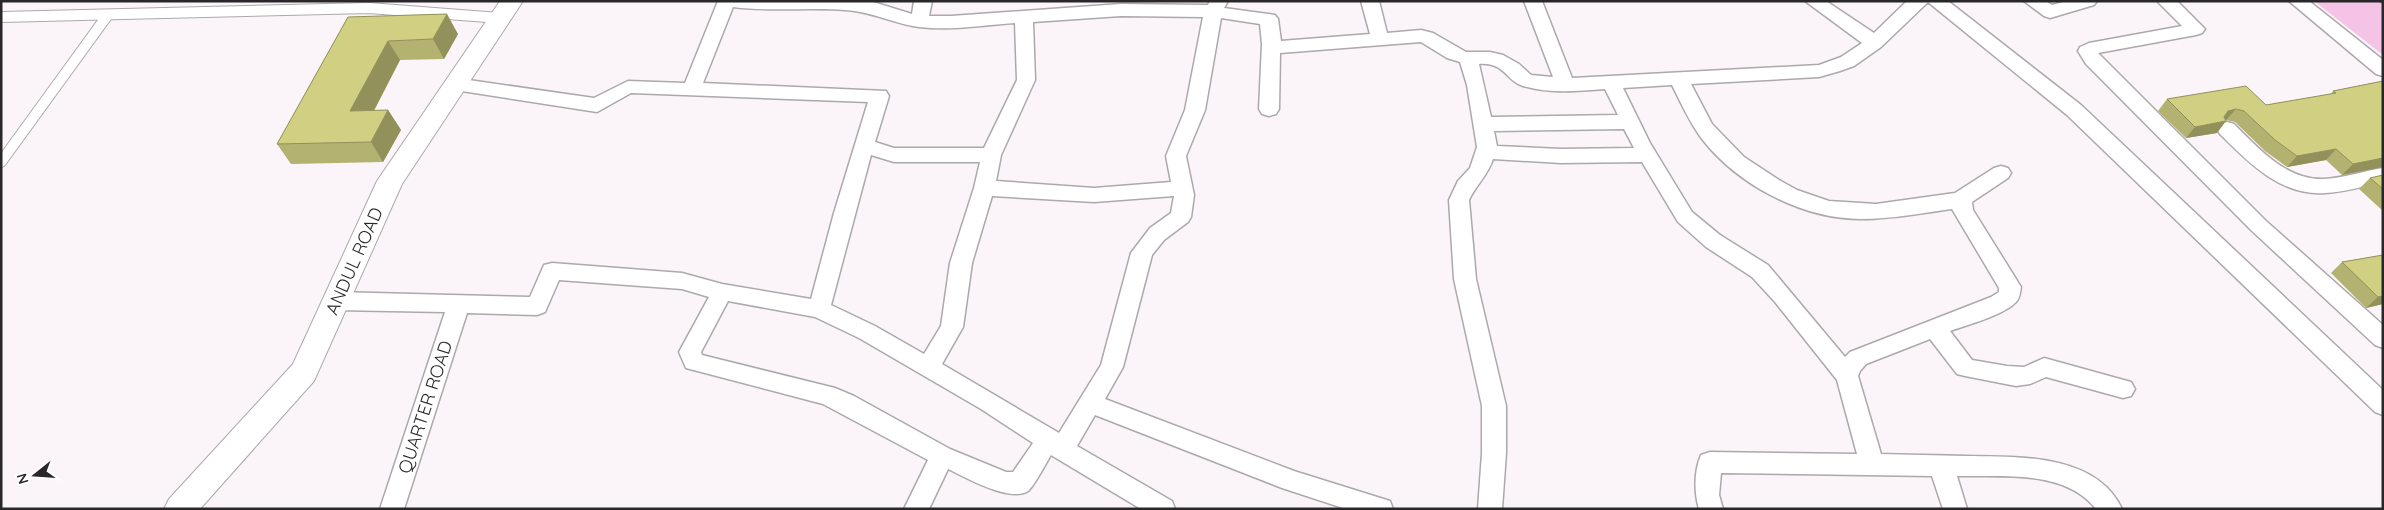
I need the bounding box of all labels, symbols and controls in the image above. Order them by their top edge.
street label: ANDUL ROAD [320,204,388,318]
street label: QUARTER ROAD [393,338,457,476]
north arrow [10,450,60,500]
text: N [12,471,33,486]

